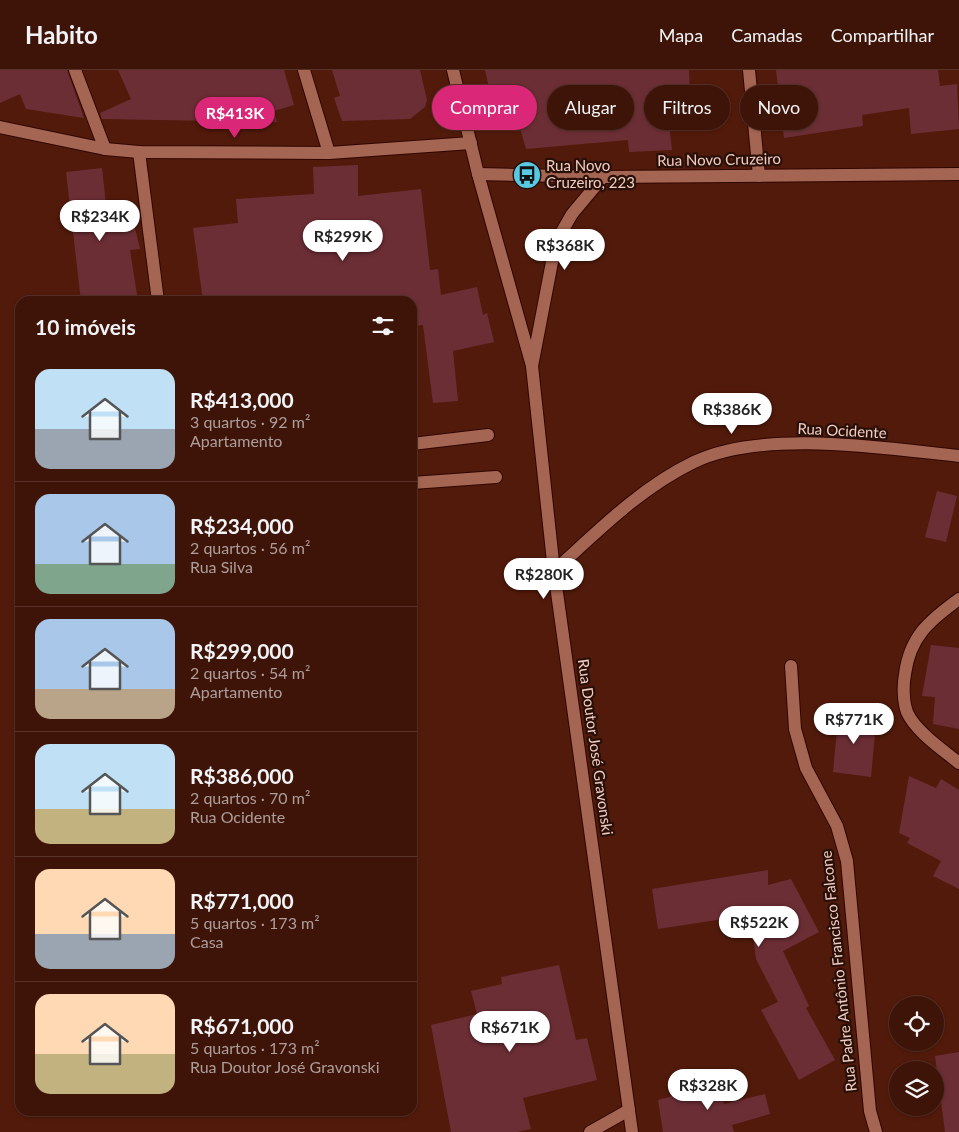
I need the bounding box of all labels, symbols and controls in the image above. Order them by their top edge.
text: Habito [25,20,98,49]
text: Mapa [659,24,703,46]
text: Camadas [731,24,803,46]
text: Compartilhar [831,24,934,46]
chip: Comprar [432,85,537,130]
chip: Alugar [547,85,634,130]
chip: Filtros [644,85,730,130]
chip: Novo [740,85,818,130]
pin: R$413K [194,97,276,139]
text: R$413K [206,103,264,122]
street label: Rua Novo Cruzeiro [657,149,781,169]
place label: Rua Novo Cruzeiro, 223 [546,156,635,191]
bus stop icon: Rua Novo Cruzeiro, 223 [512,160,542,190]
pin: R$234K [59,200,141,242]
text: R$234K [71,206,129,225]
pin: R$299K [302,220,384,262]
text: R$299K [314,226,372,245]
pin: R$368K [524,228,606,271]
text: R$368K [536,235,594,254]
icon: filters [369,312,397,340]
text: 10 imóveis [35,314,136,339]
text: R$413,000 [190,387,294,412]
icon: home [75,389,135,449]
pin: R$386K [691,392,773,435]
text: R$386K [703,399,761,418]
text: 3 quartos · 92 m² [190,412,310,431]
street label: Rua Ocidente [797,419,887,441]
text: Apartamento [190,431,282,450]
text: R$234,000 [190,513,294,538]
icon: home [75,514,135,574]
text: 2 quartos · 56 m² [190,538,310,557]
text: Rua Silva [190,557,253,576]
pin: R$280K [503,558,585,600]
text: R$280K [515,564,573,583]
text: R$299,000 [190,638,294,663]
icon: home [75,639,135,699]
street label: Rua Doutor José Gravonski [575,658,617,836]
text: 2 quartos · 54 m² [190,663,310,682]
text: Apartamento [190,682,282,701]
pin: R$771K [813,702,895,745]
text: R$771K [825,709,883,728]
text: R$386,000 [190,763,294,788]
icon: home [75,764,135,824]
text: 2 quartos · 70 m² [190,788,310,807]
text: Rua Ocidente [190,807,285,826]
street label: Rua Padre Antônio Francisco Falcone [816,850,860,1092]
text: R$771,000 [190,888,294,913]
icon: home [75,889,135,949]
pin: R$522K [718,906,800,948]
text: R$522K [730,912,788,931]
text: 5 quartos · 173 m² [190,913,320,932]
text: Casa [190,932,224,951]
map controls [889,996,944,1116]
button: locate [889,996,944,1051]
pin: R$671K [469,1010,551,1053]
text: R$671,000 [190,1013,294,1038]
icon: home [75,1014,135,1074]
text: R$671K [481,1017,539,1036]
text: 5 quartos · 173 m² [190,1038,320,1057]
text: Rua Doutor José Gravonski [190,1057,380,1076]
button: layers [889,1061,944,1116]
pin: R$328K [667,1068,749,1111]
text: R$328K [679,1075,737,1094]

